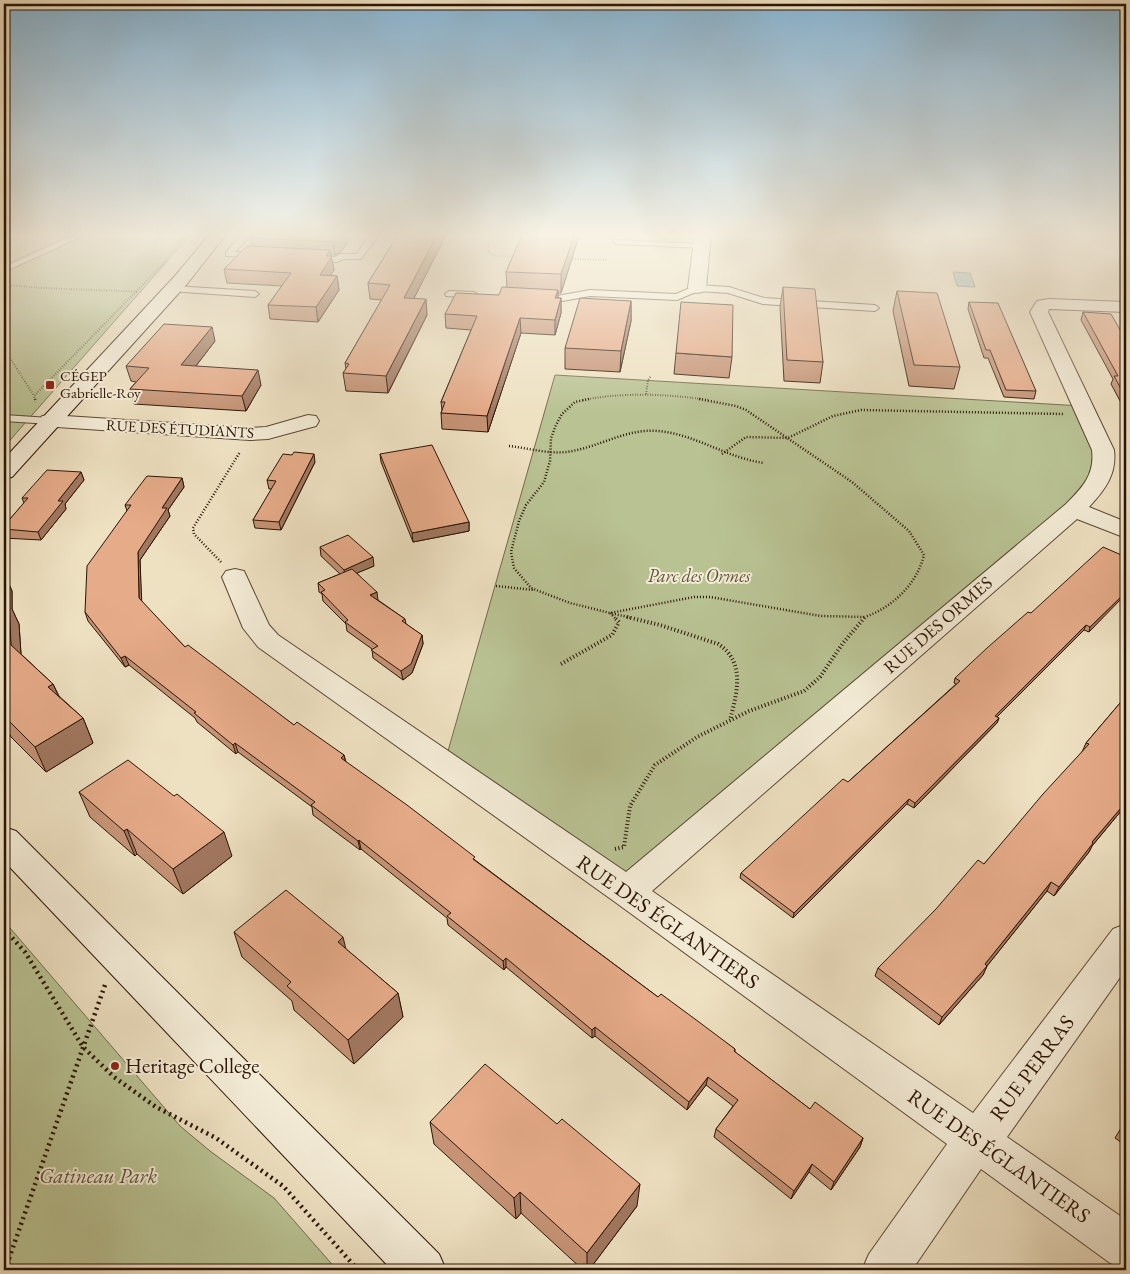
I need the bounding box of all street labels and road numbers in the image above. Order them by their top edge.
street label: RUE DES ÉTUDIANTS [106,415,255,442]
street label: RUE DES ORMES [878,571,997,678]
street label: RUE DES ÉGLANTIERS [572,848,765,995]
street label: RUE PERRAS [983,1010,1080,1126]
street label: RUE DES ÉGLANTIERS [903,1082,1096,1229]

